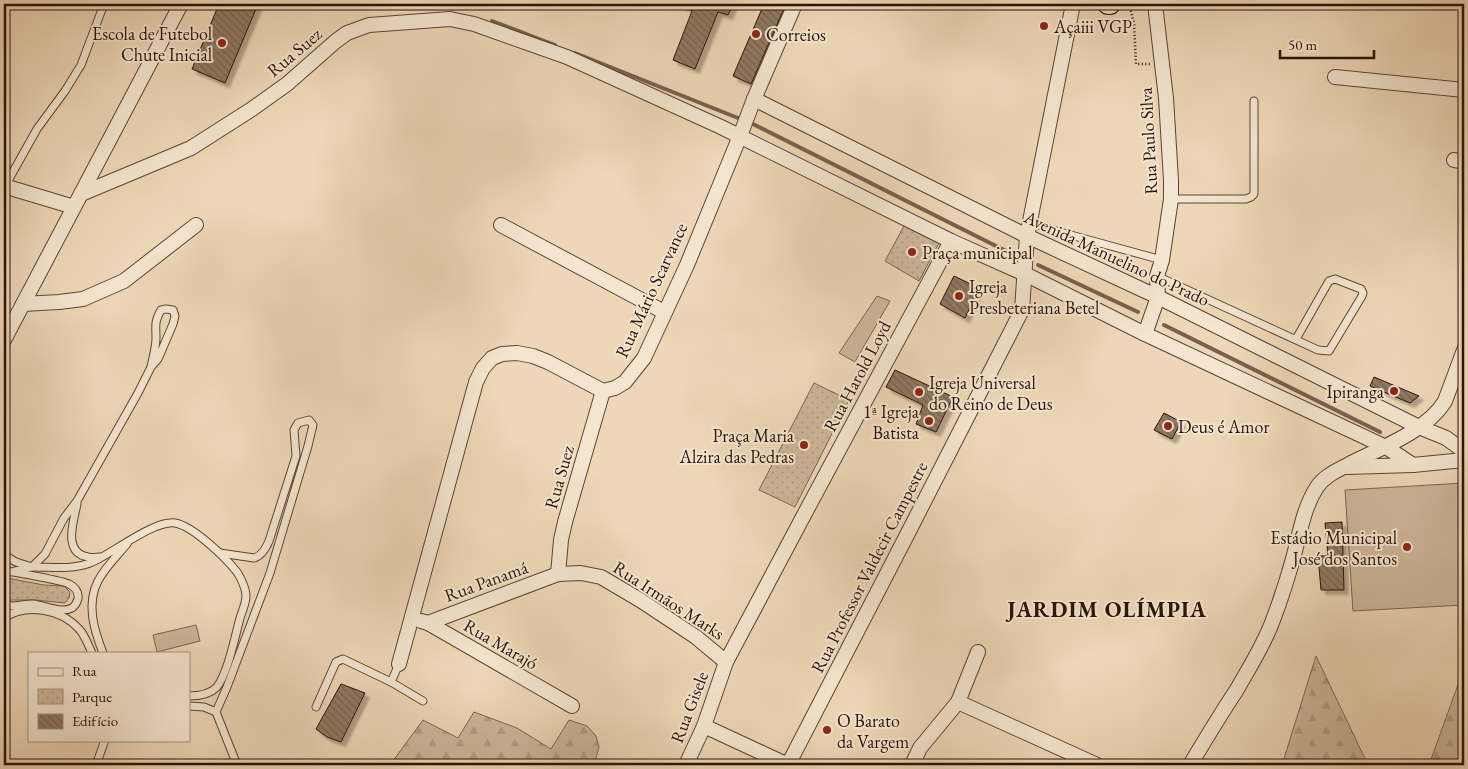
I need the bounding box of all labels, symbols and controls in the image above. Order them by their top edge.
place label: Açaiii VGP [1053,15,1132,38]
marker: Açaiii VGP [1038,20,1050,32]
place label: Escola de Futebol Chute Inicial [92,22,212,66]
street label: Rua Suez [262,22,326,82]
place label: Correios [766,23,826,46]
marker: Correios [750,28,762,40]
scale bar [1280,28,1374,60]
text: 50 m [1288,35,1317,54]
marker: Escola de Futebol Chute Inicial [216,37,228,49]
street label: Rua Paulo Silva [1134,86,1162,195]
street label: Avenida Manuelino do Prado [1020,204,1213,311]
street label: Rua Mário Scarvance [610,219,692,361]
place label: Praça municipal [922,241,1033,264]
marker: Praça municipal [906,246,918,258]
place label: Igreja Presbeteriana Betel [969,275,1099,319]
marker: Igreja Presbeteriana Betel [953,290,965,302]
street label: Rua Harold Loyd [818,316,896,435]
place label: Igreja Universal do Reino de Deus [929,371,1053,415]
place label: Ipiranga [1326,380,1385,403]
marker: Ipiranga [1388,385,1400,397]
marker: Igreja Universal do Reino de Deus [913,386,925,398]
place label: 1ª Igreja Batista [863,400,920,444]
marker: 1ª Igreja Batista [923,415,935,427]
place label: Deus é Amor [1178,415,1270,438]
marker: Deus é Amor [1162,420,1174,432]
place label: Praça Maria Alzira das Pedras [679,424,795,468]
marker: Praça Maria Alzira das Pedras [798,439,810,451]
street label: Rua Suez [539,442,579,511]
street label: Rua Professor Valdecir Campestre [806,457,932,677]
place label: Estádio Municipal José dos Santos [1270,526,1397,570]
marker: Estádio Municipal José dos Santos [1401,541,1413,553]
street label: Rua Panamá [441,555,532,607]
street label: Rua Irmãos Marks [609,555,729,645]
district label: JARDIM OLÍMPIA [1005,595,1207,624]
street label: Rua Marajó [460,614,542,675]
legend [28,652,190,742]
text: Rua [72,661,97,680]
street label: Rua Gisele [665,668,713,746]
text: Parque [72,687,112,706]
place label: O Barato da Vargem [837,709,909,753]
text: Edifício [72,711,118,730]
marker: O Barato da Vargem [821,724,833,736]

